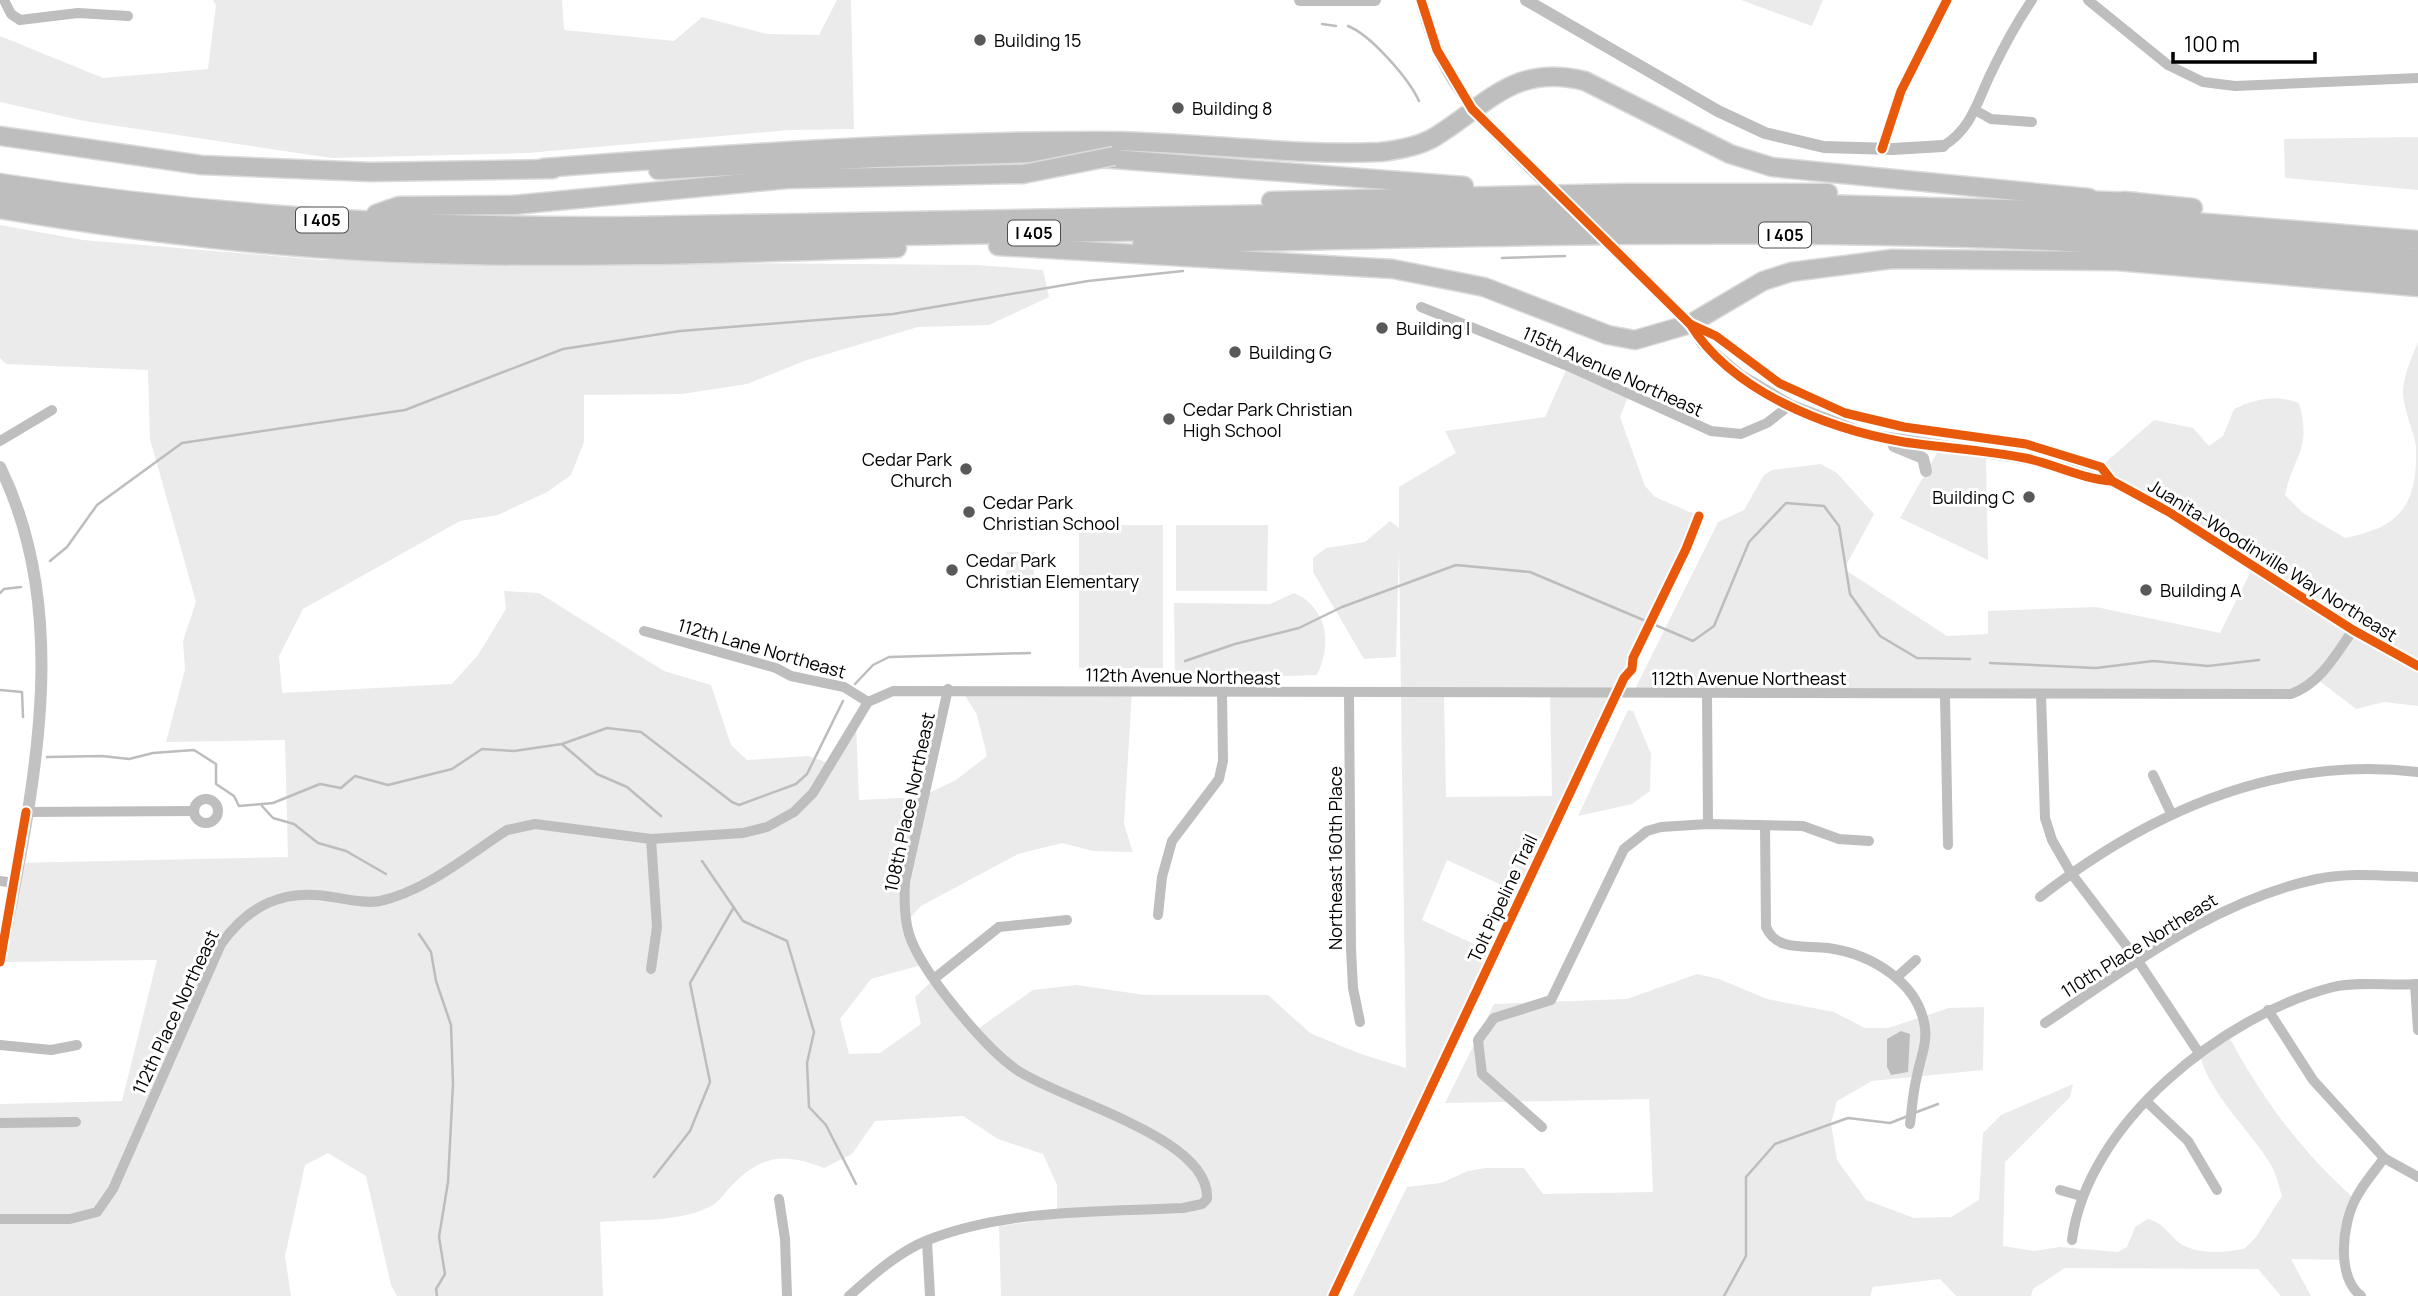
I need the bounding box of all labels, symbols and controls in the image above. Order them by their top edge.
scale bar [2173,21,2315,65]
place label: Building 15 [994,28,1081,52]
text: 100 m [2184,30,2240,58]
marker: Building 15 [972,32,988,48]
place label: Building 8 [1192,96,1272,120]
marker: Building 8 [1170,100,1186,116]
road number: I 405 [296,208,348,232]
road number: I 405 [1008,220,1060,246]
road number: I 405 [1759,222,1811,247]
place label: Building I [1396,316,1470,340]
marker: Building I [1374,320,1390,336]
street label: 115th Avenue Northeast [1519,320,1707,422]
place label: Building G [1249,340,1332,364]
marker: Building G [1227,344,1243,360]
place label: Cedar Park Christian High School [1183,397,1352,442]
marker: Cedar Park Christian High School [1161,411,1177,427]
place label: Cedar Park Church [862,447,953,492]
marker: Cedar Park Church [958,461,974,477]
street label: Juanita-Woodinville Way Northeast [2144,473,2402,647]
place label: Building C [1932,485,2015,509]
marker: Building C [2021,489,2037,505]
place label: Cedar Park Christian School [983,490,1120,535]
marker: Cedar Park Christian School [961,504,977,520]
place label: Cedar Park Christian Elementary [966,548,1140,593]
marker: Cedar Park Christian Elementary [944,562,960,578]
place label: Building A [2160,578,2242,602]
marker: Building A [2138,582,2154,598]
street label: 112th Lane Northeast [675,612,849,684]
street label: 112th Avenue Northeast [1085,662,1281,690]
street label: 112th Avenue Northeast [1651,666,1847,690]
street label: 108th Place Northeast [878,710,940,894]
street label: Northeast 160th Place [1323,766,1347,950]
street label: Tolt Pipeline Trail [1462,830,1542,966]
street label: 110th Place Northeast [2056,887,2222,1003]
street label: 112th Place Northeast [126,926,224,1098]

